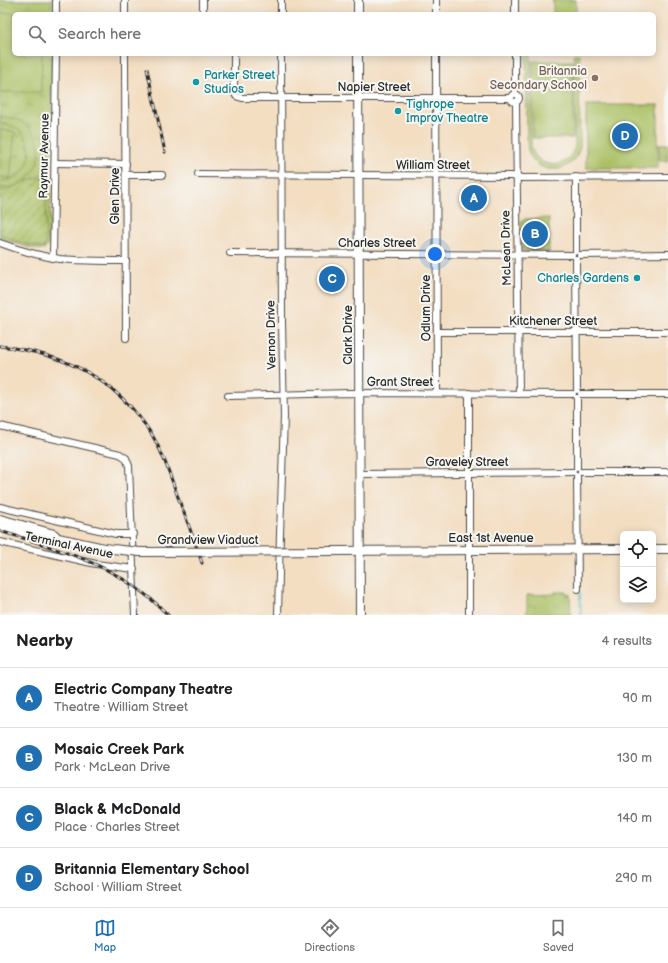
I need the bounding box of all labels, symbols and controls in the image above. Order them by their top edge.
search box [12,12,656,56]
icon: search [26,23,48,45]
text: Search here [58,25,141,44]
place label: Britannia Secondary School [490,64,587,93]
place label: Parker Street Studios [204,68,276,97]
marker: Britannia Secondary School [590,73,600,83]
marker: Parker Street Studios [191,77,201,87]
street label: Napier Street [338,80,411,95]
place label: Tighrope Improv Theatre [406,97,488,126]
marker: Tighrope Improv Theatre [393,106,403,116]
street label: Raymur Avenue [36,113,53,199]
pin: D [612,121,638,151]
street label: William Street [396,158,470,173]
street label: Glen Drive [108,168,123,224]
pin: A [461,183,487,213]
street label: McLean Drive [498,210,515,286]
pin: B [522,219,548,249]
street label: Charles Street [338,236,416,251]
your location [425,244,445,264]
pin: C [319,264,345,294]
place label: Charles Gardens [537,271,629,286]
marker: Charles Gardens [632,273,642,283]
street label: Odlum Drive [419,275,434,341]
street label: Vernon Drive [263,300,280,370]
street label: Clark Drive [341,305,356,365]
street label: Kitchener Street [509,314,597,329]
street label: Grant Street [367,375,433,390]
street label: Graveley Street [426,455,509,470]
street label: Terminal Avenue [23,529,114,562]
street label: East 1st Avenue [448,531,534,546]
map controls [620,531,656,603]
button: locate [620,531,656,567]
street label: Grandview Viaduct [158,533,259,548]
button: layers [620,567,656,603]
text: Nearby [16,631,73,651]
text: 4 results [602,633,652,649]
text: Electric Company Theatre [54,680,233,699]
text: A [25,690,33,706]
text: 90 m [623,690,652,706]
text: Theatre · William Street [54,699,188,715]
text: Mosaic Creek Park [54,740,184,759]
text: B [24,750,34,766]
text: 130 m [617,750,652,766]
text: Park · McLean Drive [54,759,170,775]
text: Black & McDonald [54,800,181,819]
text: C [24,810,34,826]
text: 140 m [617,810,652,826]
text: Place · Charles Street [54,819,180,835]
text: Britannia Elementary School [54,860,249,879]
text: D [24,870,34,886]
text: 290 m [615,870,652,886]
text: School · William Street [54,879,182,895]
tab: Map [94,917,116,954]
tab: Directions [304,917,355,954]
tab: Saved [543,917,574,954]

